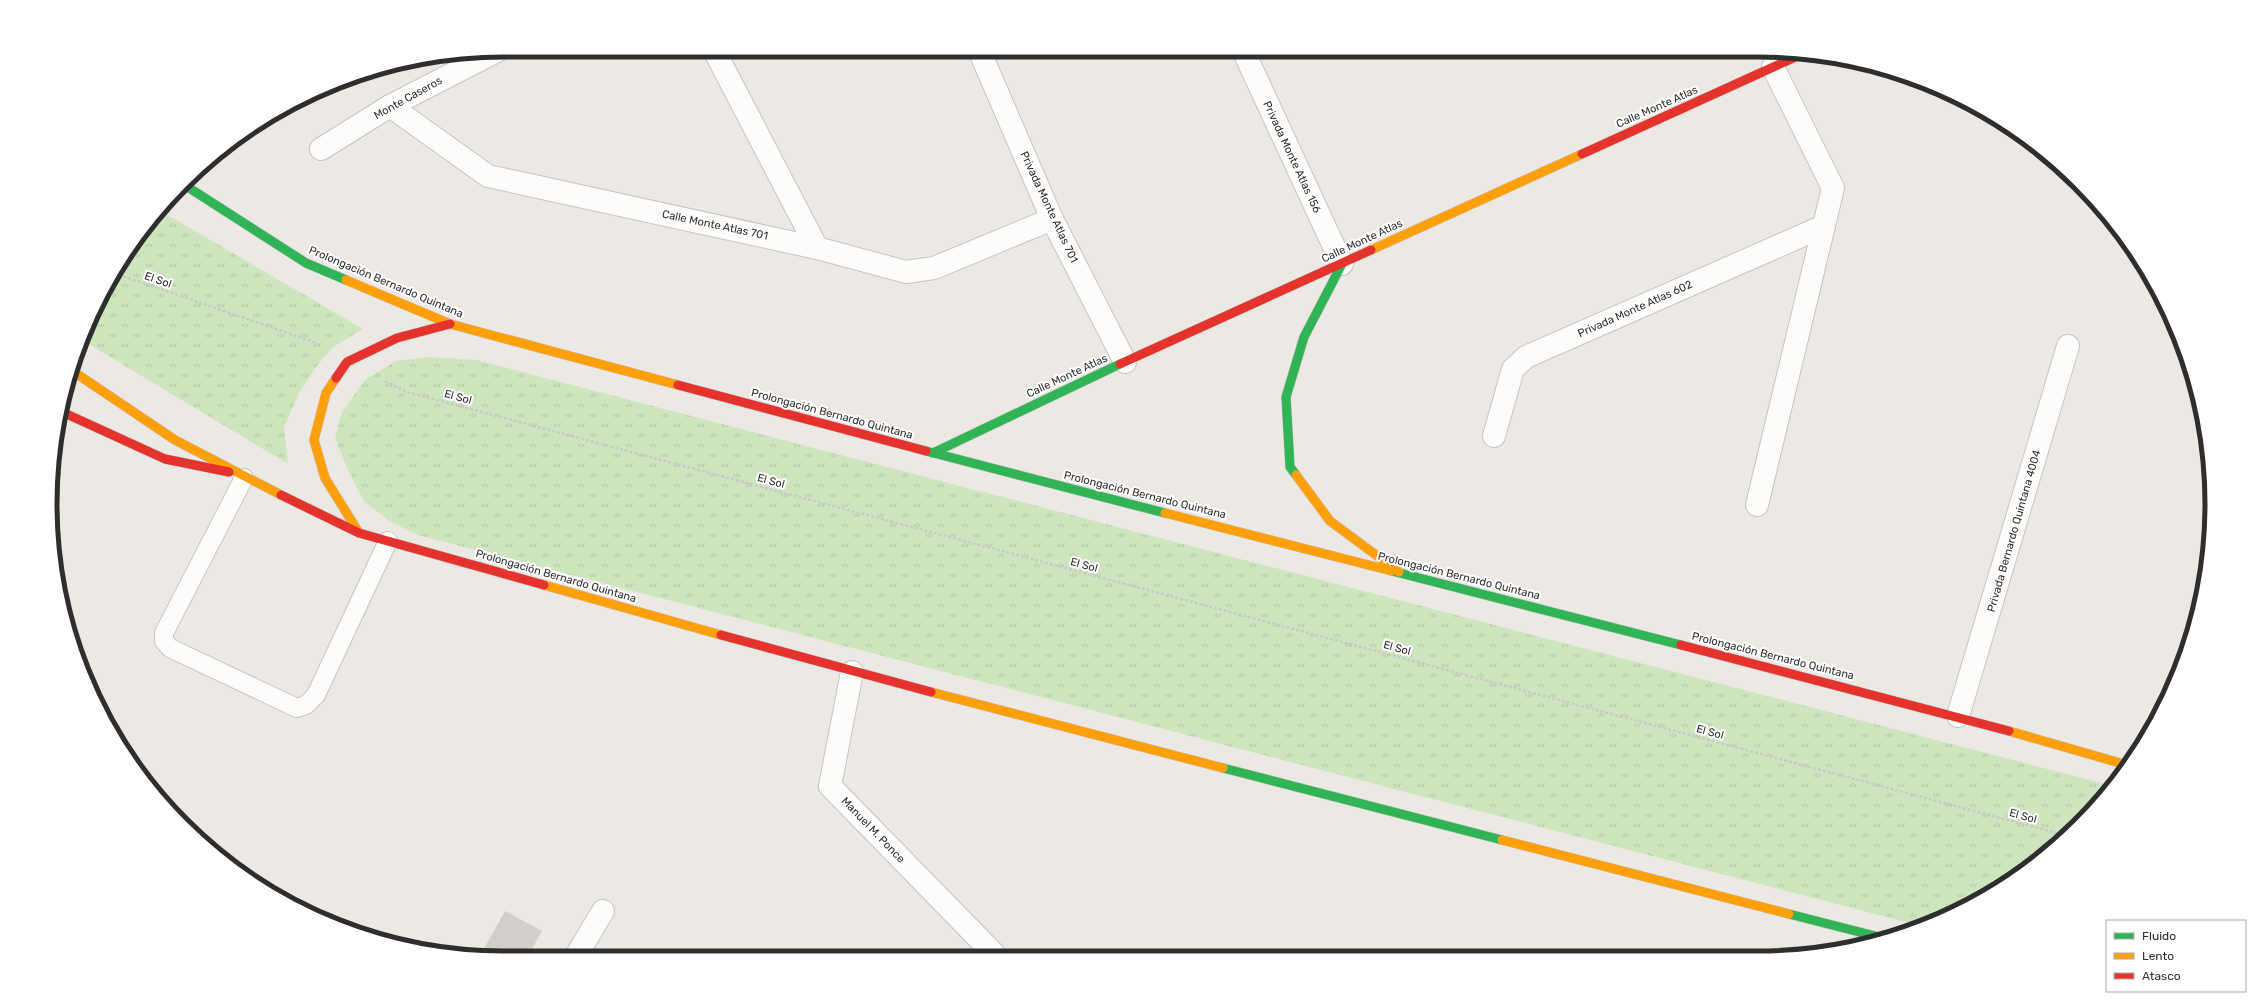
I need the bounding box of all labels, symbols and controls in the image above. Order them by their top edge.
street label: Monte Caseros [372,74,445,122]
street label: Calle Monte Atlas [1614,83,1700,131]
street label: Privada Monte Atlas 156 [1260,99,1324,215]
street label: Privada Monte Atlas 701 [1017,149,1081,265]
street label: Calle Monte Atlas 701 [661,207,769,243]
street label: Calle Monte Atlas [1319,216,1405,265]
street label: Prolongación Bernardo Quintana [307,243,465,321]
street label: El Sol [143,269,173,291]
street label: Privada Monte Atlas 602 [1576,278,1694,340]
street label: Calle Monte Atlas [1024,351,1110,400]
street label: Prolongación Bernardo Quintana [750,386,914,442]
street label: El Sol [443,387,473,407]
street label: Privada Bernardo Quintana 4004 [1985,448,2043,614]
street label: Prolongación Bernardo Quintana [1063,469,1227,521]
street label: El Sol [756,471,786,491]
street label: Prolongación Bernardo Quintana [474,547,638,605]
street label: Prolongación Bernardo Quintana [1377,550,1541,602]
street label: El Sol [1069,555,1099,575]
street label: Prolongación Bernardo Quintana [1691,630,1855,682]
street label: El Sol [1382,638,1412,658]
street label: El Sol [1695,722,1725,742]
street label: Manuel M. Ponce [838,795,908,865]
street label: El Sol [2008,806,2038,826]
legend [2106,920,2246,992]
text: Fluido [2142,929,2176,943]
text: Lento [2142,949,2174,963]
text: Atasco [2142,969,2181,983]

